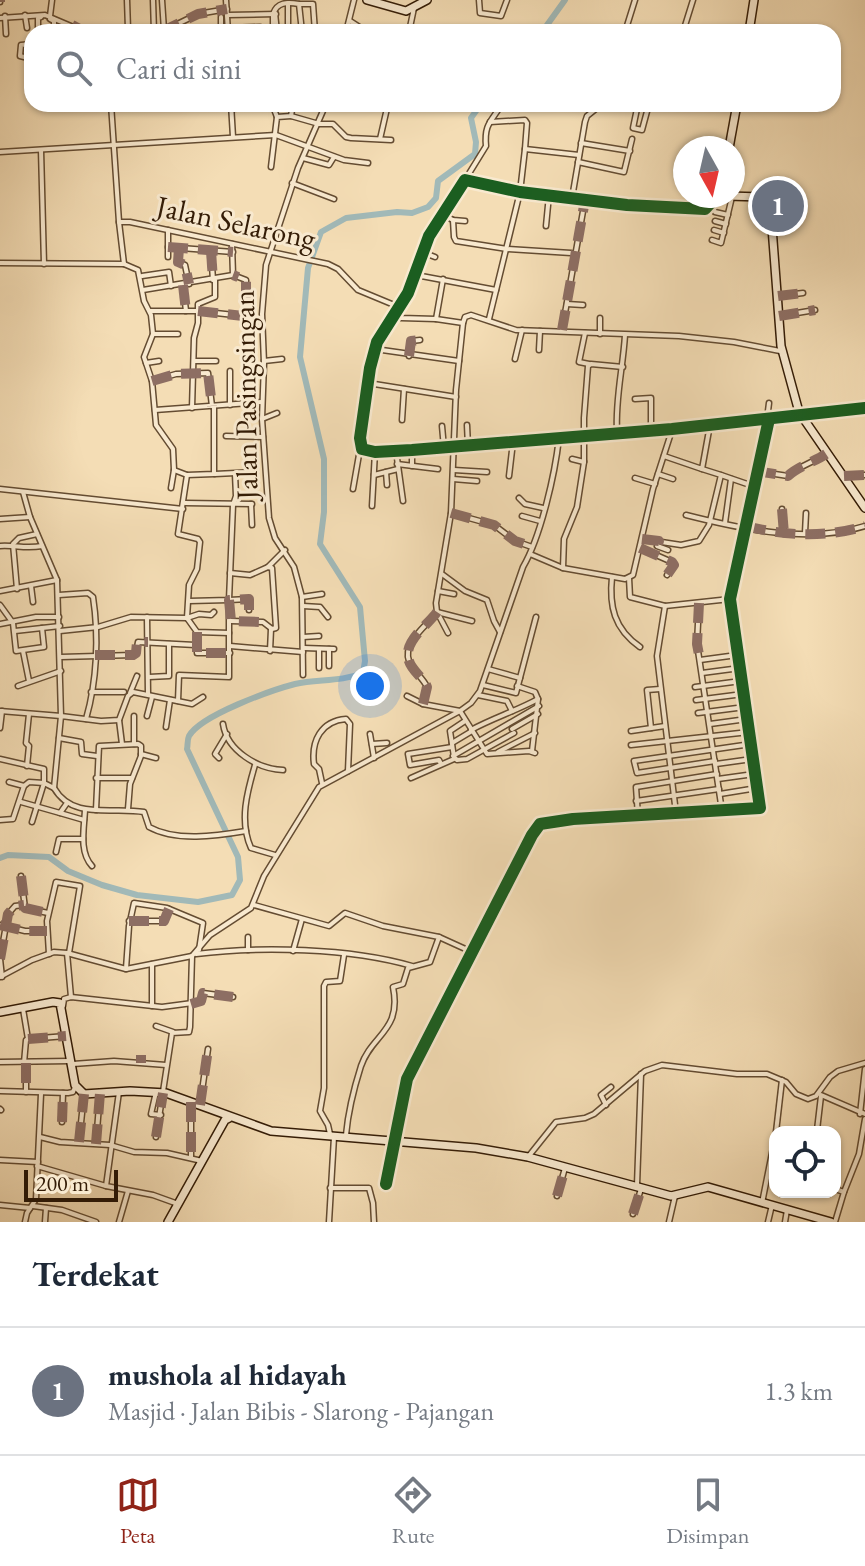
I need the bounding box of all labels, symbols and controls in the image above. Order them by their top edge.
search box [24,24,841,112]
icon: search [52,46,96,90]
text: Cari di sini [116,49,241,88]
north arrow [673,136,745,208]
pin: 1 [752,176,804,236]
street label: Jalan Selarong [150,185,320,258]
street label: Jalan Pasingsingan [224,290,266,503]
your location [350,666,390,706]
map controls [769,1126,841,1198]
button: locate [769,1126,841,1198]
scale bar [24,1166,118,1202]
text: 200 m [36,1169,89,1198]
text: Terdekat [32,1252,159,1296]
text: mushola al hidayah [108,1355,347,1394]
text: 1 [51,1374,65,1408]
text: 1.3 km [764,1374,833,1408]
text: Masjid · Jalan Bibis - Slarong - Pajangan [108,1394,494,1428]
tab: Peta [116,1473,160,1550]
tab: Rute [391,1473,435,1550]
tab: Disimpan [666,1473,749,1550]

